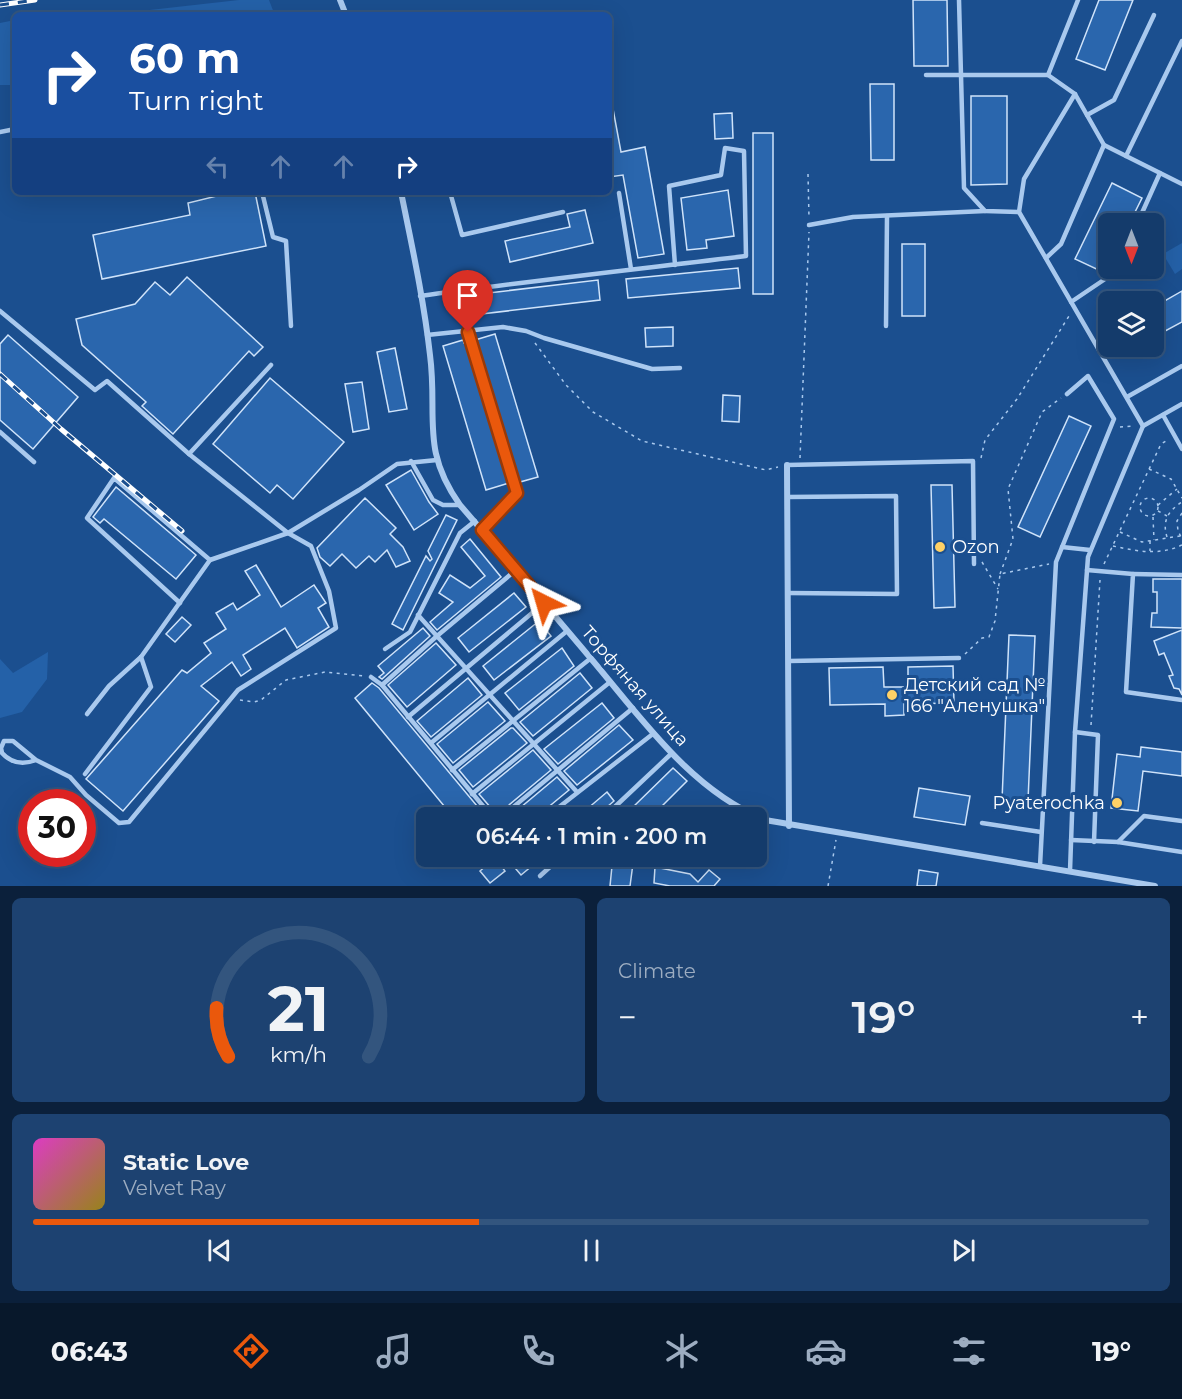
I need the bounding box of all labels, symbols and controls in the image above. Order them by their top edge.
text: 60 m [129,32,240,84]
icon: right [30,36,108,114]
text: Turn right [129,84,264,117]
icon: left [201,150,234,183]
icon: ahead [264,150,297,183]
icon: ahead [327,150,360,183]
icon: right [390,150,423,183]
north arrow [1098,213,1164,279]
map controls [1098,213,1164,357]
pin [442,270,493,332]
icon: arrive [451,279,484,312]
button: layers [1098,291,1164,357]
place label: Ozon [952,536,1000,558]
marker: Ozon [933,540,947,554]
position arrow [512,571,576,635]
street label: Торфяная улица [577,621,693,751]
place label: Детский сад № 166 "Аленушка" [904,674,1046,717]
marker: Детский сад № 166 "Аленушка" [885,688,899,702]
speed limit sign: 30 [18,789,96,867]
place label: Pyaterochka [993,792,1105,814]
marker: Pyaterochka [1110,796,1124,810]
text: 06:44 · 1 min · 200 m [476,823,707,850]
text: Climate [618,959,696,983]
text: 21 [268,971,329,1047]
text: 19° [851,989,916,1044]
text: − [618,997,637,1037]
text: + [1130,997,1149,1037]
text: km/h [270,1041,327,1067]
text: Static Love [123,1149,249,1176]
text: Velvet Ray [123,1176,226,1200]
icon: previous [203,1234,236,1267]
icon: pause [575,1234,608,1267]
icon: next [947,1234,980,1267]
icon: directions [230,1330,272,1372]
icon: music [373,1330,415,1372]
icon: phone [517,1330,559,1372]
icon: climate [661,1330,703,1372]
icon: car [805,1330,847,1372]
icon: filters [948,1330,990,1372]
text: 06:43 [51,1335,128,1368]
text: 19° [1092,1335,1131,1368]

